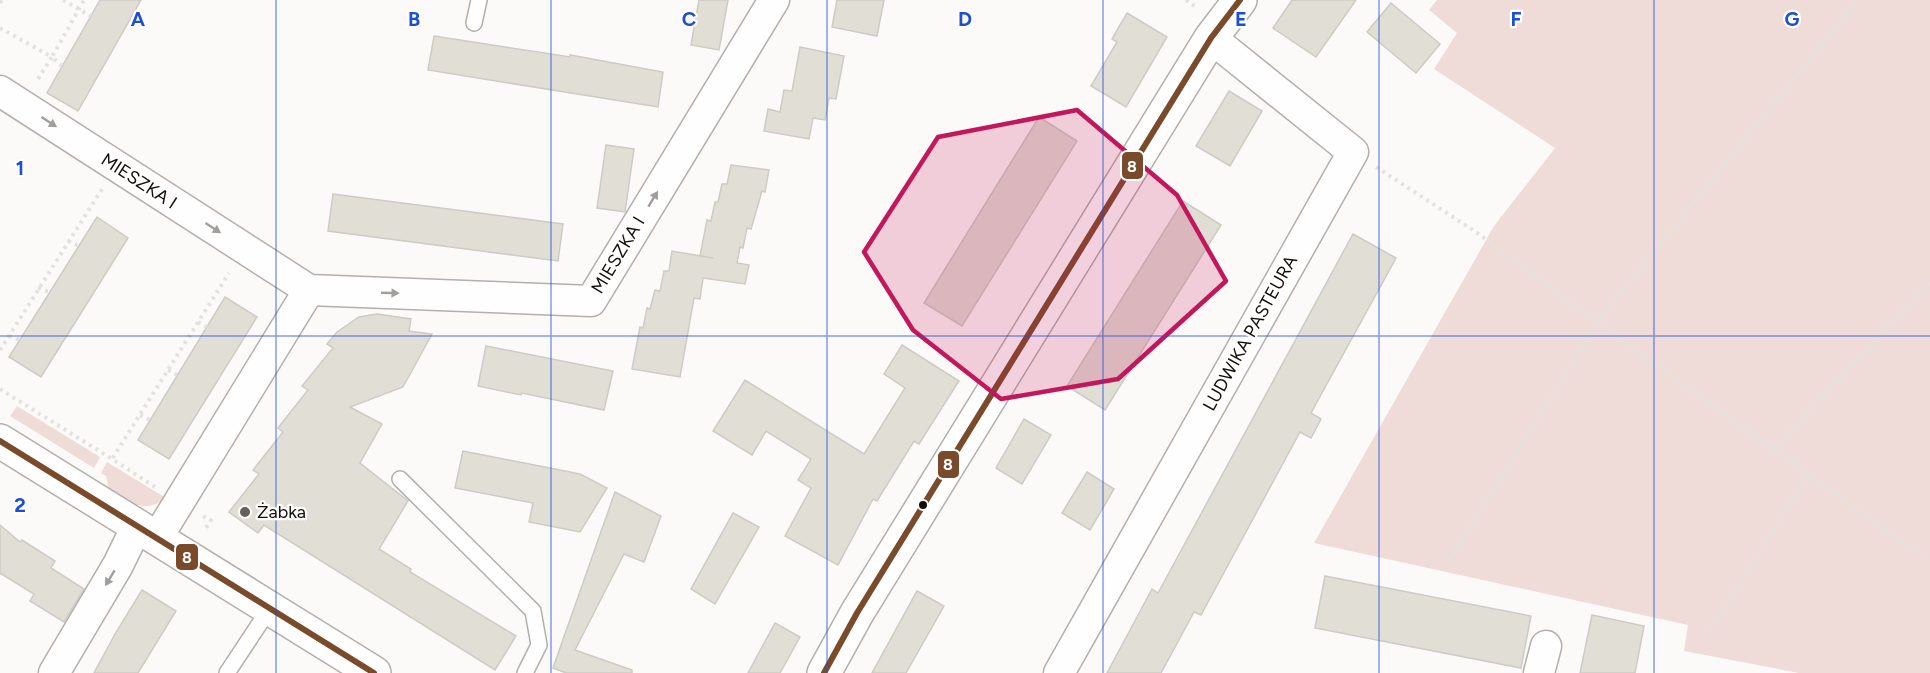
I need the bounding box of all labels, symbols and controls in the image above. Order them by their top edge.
text: A [131,7,146,31]
text: B [408,7,420,31]
text: C [682,7,696,31]
text: D [958,7,972,31]
text: E [1235,7,1247,31]
text: F [1510,7,1522,31]
text: G [1785,7,1800,31]
one-way arrow [41,117,57,128]
street label: MIESZKA I [97,148,181,214]
line badge: 8 [1121,151,1144,180]
text: 1 [16,156,24,180]
text: 8 [1127,157,1137,176]
one-way arrow [648,191,659,207]
street label: MIESZKA I [586,213,650,297]
one-way arrow [205,222,221,233]
street label: LUDWIKA PASTEURA [1198,251,1302,415]
one-way arrow [380,288,399,298]
line badge: 8 [937,450,960,479]
text: 8 [943,455,953,474]
text: 2 [14,493,26,517]
unlabelled marker [917,499,929,511]
place label: Żabka [257,501,306,523]
marker: Żabka [238,505,252,519]
line badge: 8 [175,543,199,571]
text: 8 [182,548,192,567]
one-way arrow [105,570,116,586]

